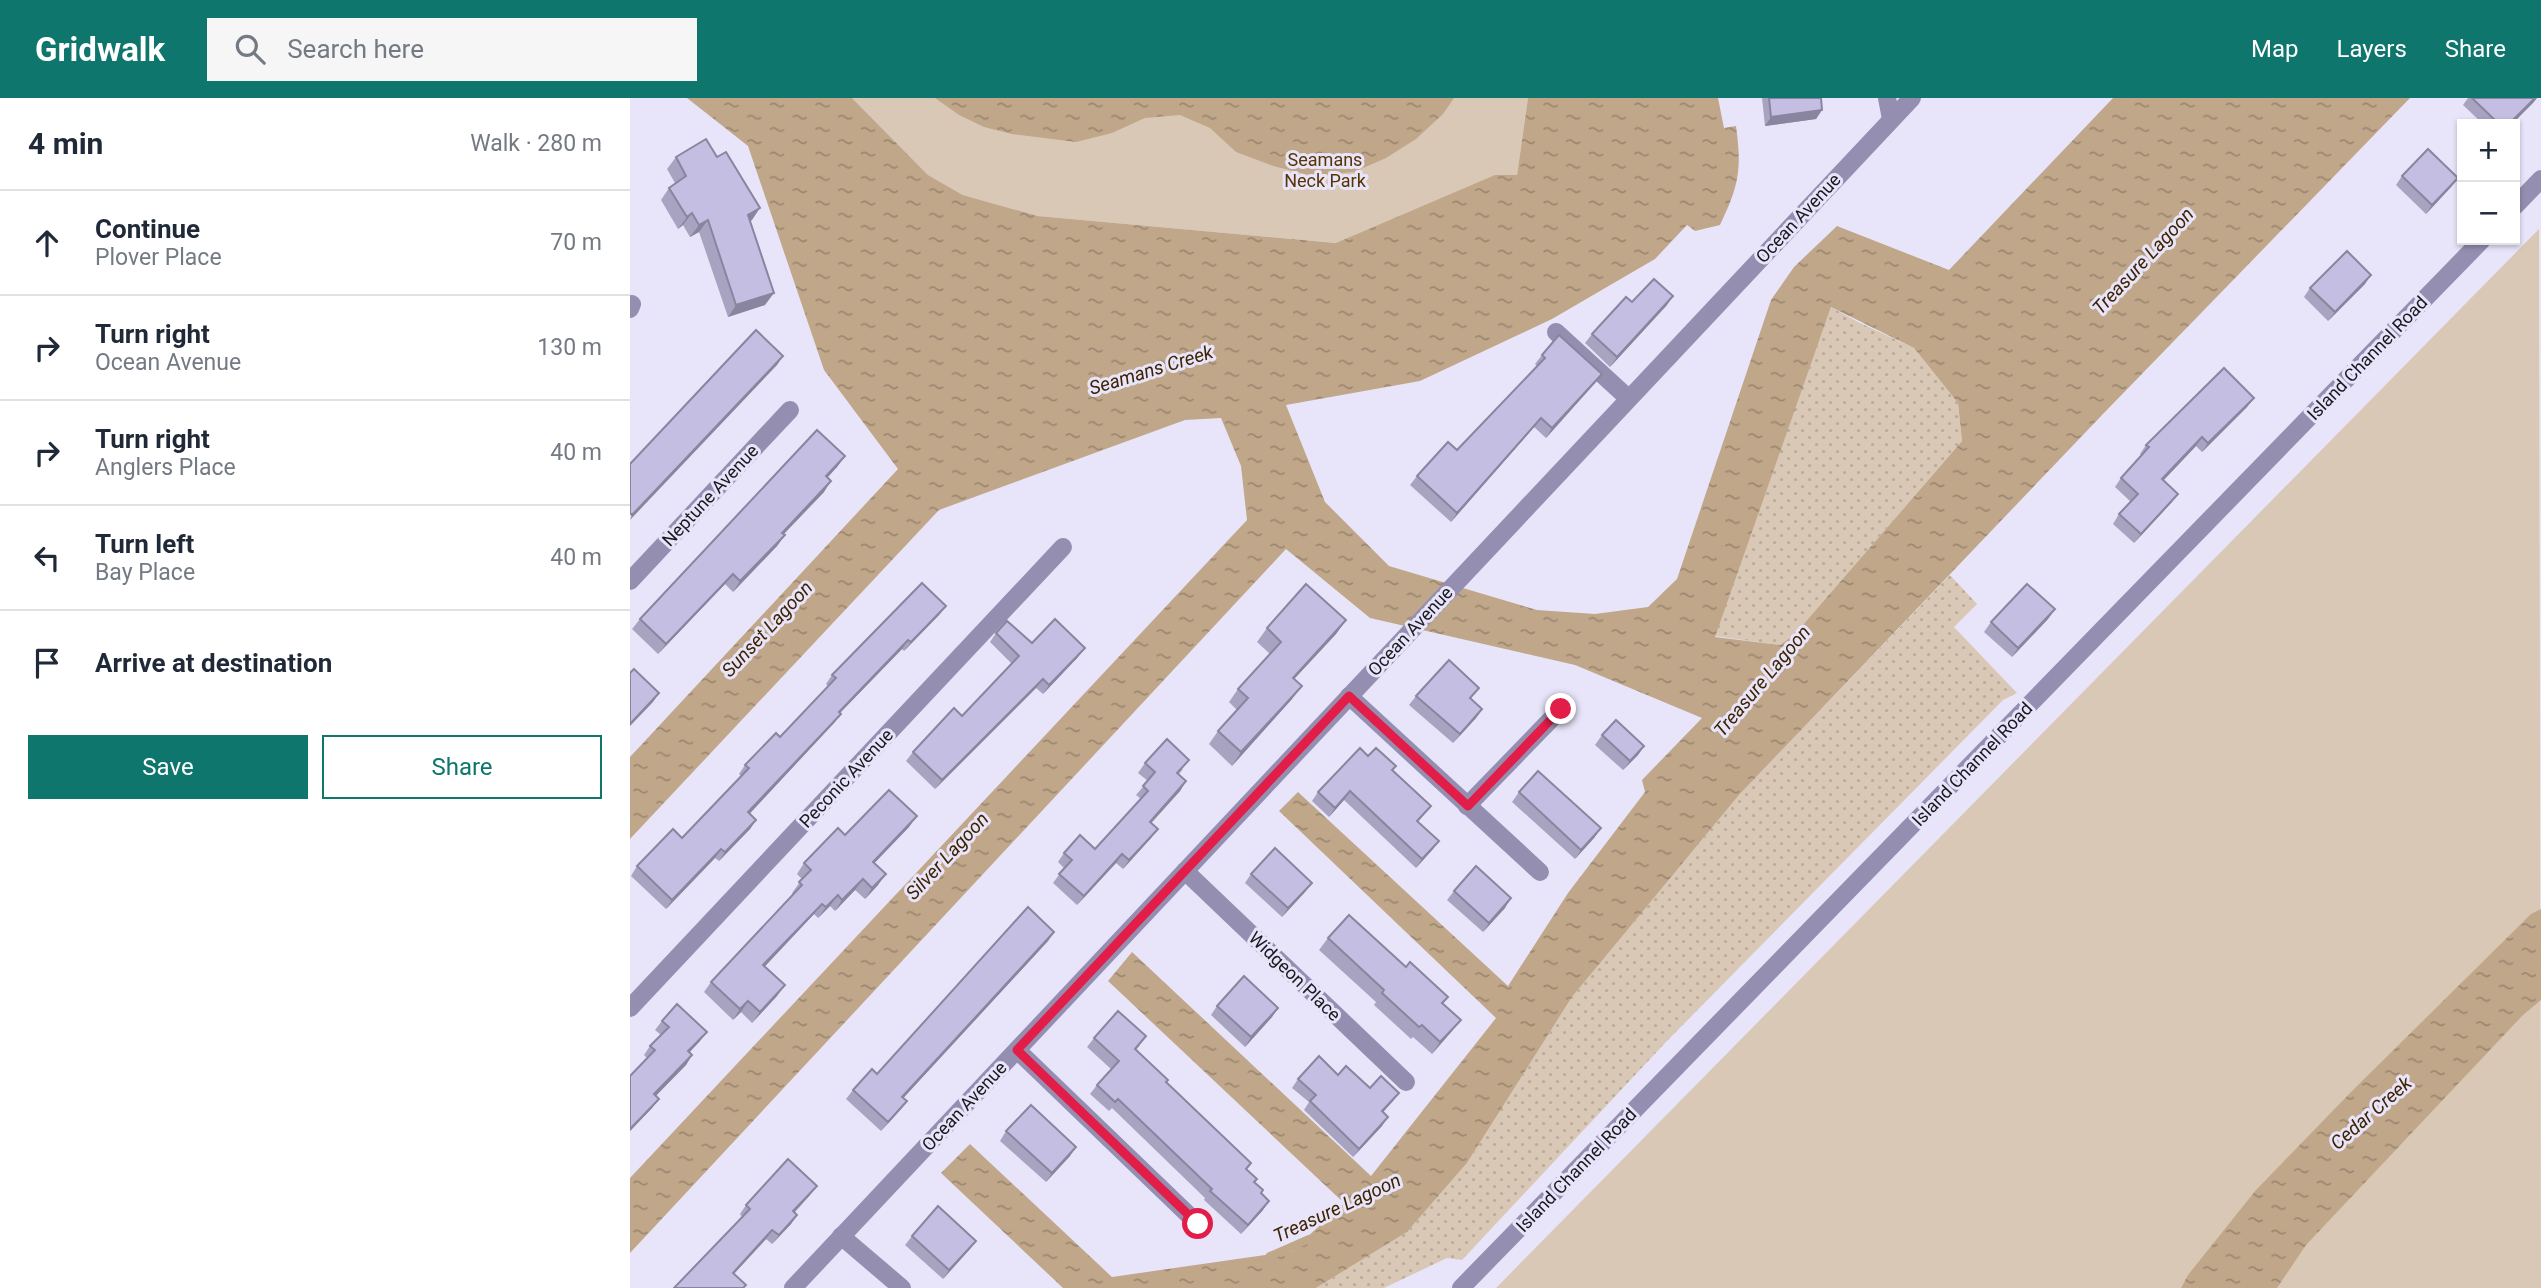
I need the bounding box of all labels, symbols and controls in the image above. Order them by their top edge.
search box [207,18,697,81]
text: Gridwalk [35,30,165,69]
icon: search [231,30,269,68]
text: Search here [287,34,424,64]
text: Map [2251,35,2299,63]
text: Layers [2337,35,2407,63]
text: Share [2445,35,2506,63]
map controls [2457,119,2520,245]
button: + [2457,119,2520,182]
text: 4 min [28,126,103,161]
text: Walk · 280 m [470,130,602,157]
park label: Seamans Neck Park [1284,149,1367,191]
street label: Ocean Avenue [1751,169,1845,267]
button: − [2457,182,2520,245]
water label: Treasure Lagoon [2088,203,2198,319]
text: Continue [95,214,200,244]
icon: ahead [28,224,66,262]
text: 70 m [550,229,602,256]
text: Plover Place [95,244,222,271]
street label: Island Channel Road [2303,292,2431,424]
text: Turn right [95,319,210,349]
icon: right [28,329,66,367]
text: 130 m [537,334,602,361]
water label: Seamans Creek [1086,340,1216,400]
text: Ocean Avenue [95,349,241,376]
text: Turn right [95,424,210,454]
icon: right [28,434,66,472]
text: 40 m [550,439,602,466]
street label: Neptune Avenue [658,440,762,550]
text: Anglers Place [95,454,236,481]
text: Turn left [95,529,194,559]
icon: left [28,539,66,577]
text: 40 m [550,544,602,571]
text: Bay Place [95,559,195,586]
water label: Sunset Lagoon [717,576,817,682]
street label: Ocean Avenue [1363,582,1457,680]
water label: Treasure Lagoon [1709,621,1815,741]
icon: arrive [28,644,66,682]
text: Arrive at destination [95,648,332,678]
route end [1545,693,1576,724]
street label: Island Channel Road [1908,698,2036,830]
street label: Peconic Avenue [795,724,897,832]
button: Save [28,735,308,799]
button: Share [322,735,602,799]
water label: Silver Lagoon [901,808,993,904]
street label: Widgeon Place [1245,927,1345,1025]
street label: Ocean Avenue [917,1057,1011,1155]
water label: Cedar Creek [2326,1071,2417,1154]
street label: Island Channel Road [1512,1104,1640,1236]
water label: Treasure Lagoon [1270,1168,1404,1248]
route start [1182,1208,1213,1239]

